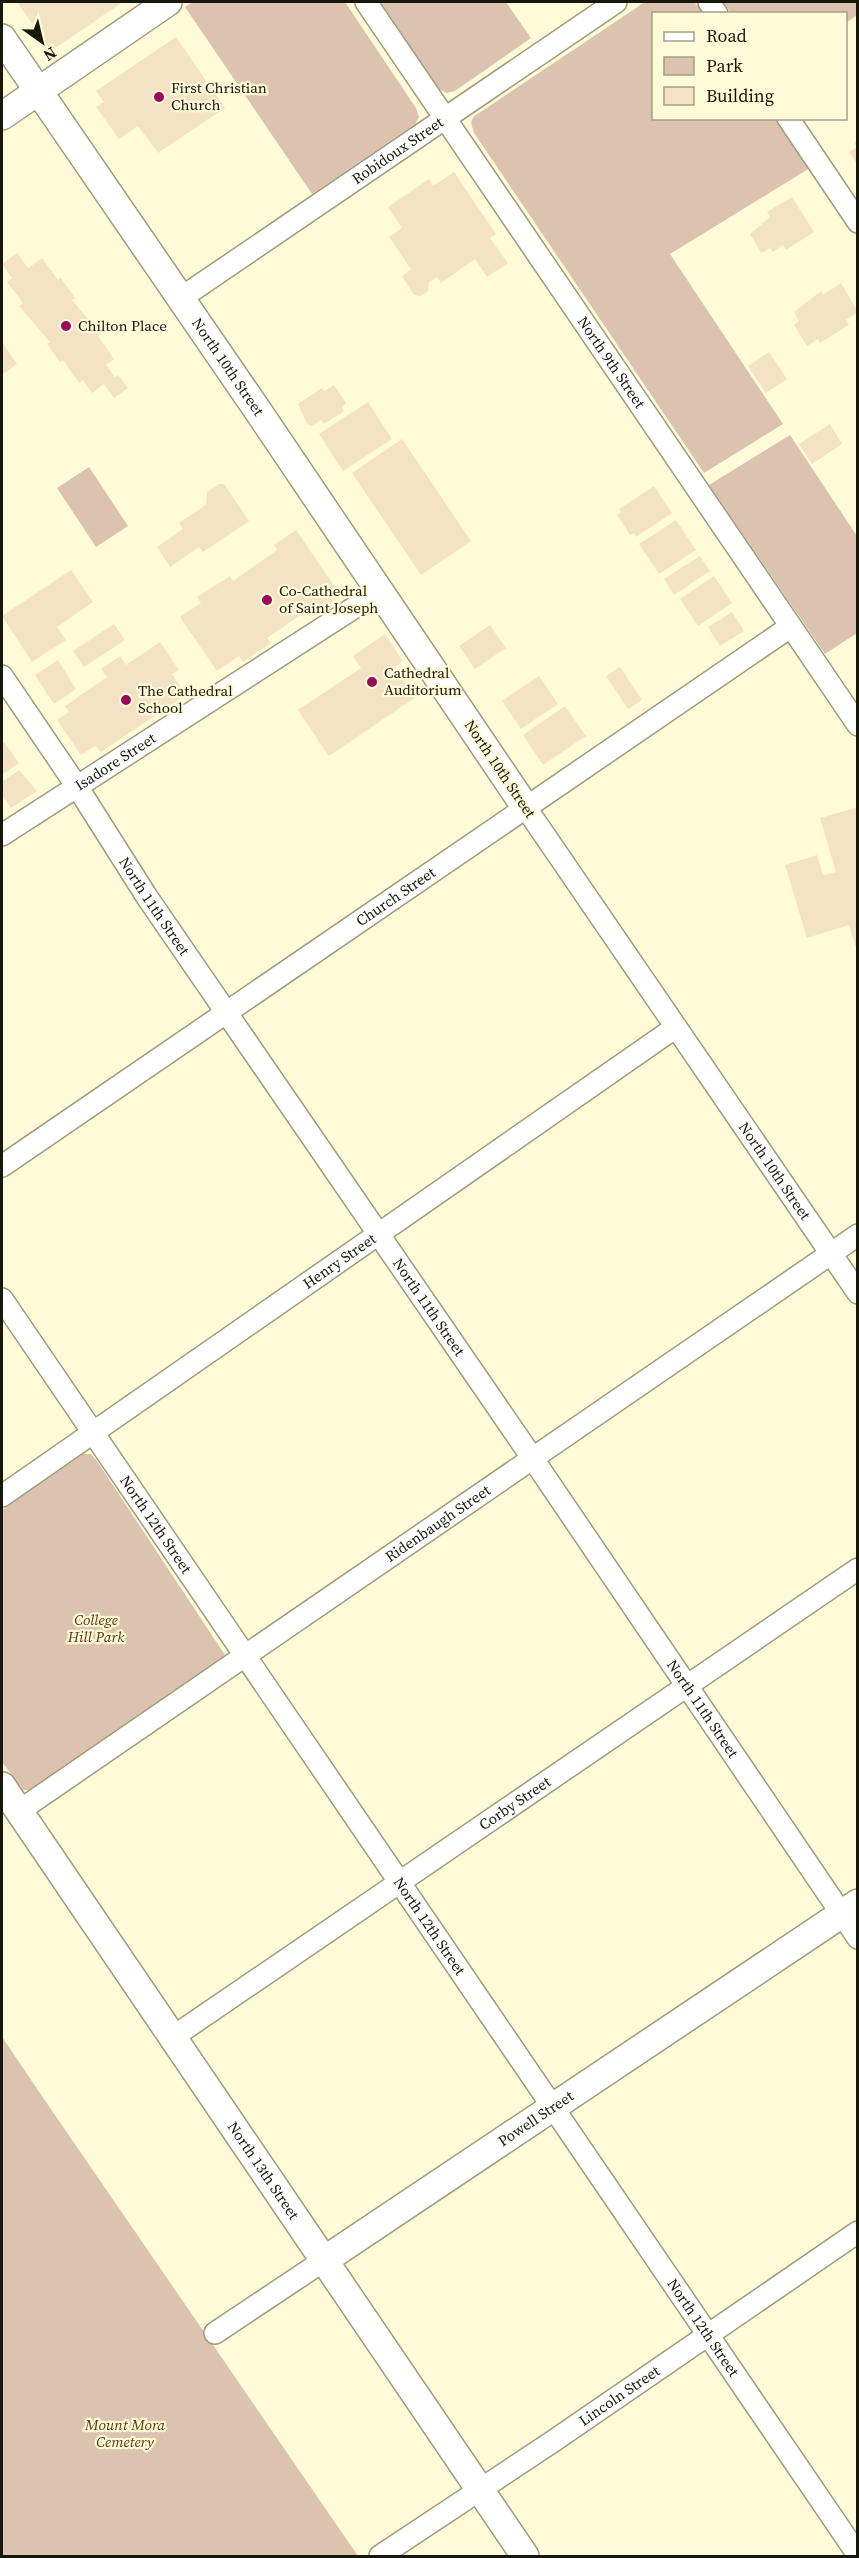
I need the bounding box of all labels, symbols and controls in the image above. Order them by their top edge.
north arrow [12,12,72,72]
legend [652,12,847,120]
text: Road [706,23,747,48]
text: N [39,42,61,67]
text: Park [706,53,743,78]
place label: First Christian Church [171,77,267,115]
text: Building [706,83,774,108]
marker: First Christian Church [152,90,166,104]
street label: Robidoux Street [347,112,447,189]
street label: North 9th Street [573,312,651,412]
street label: North 10th Street [187,314,269,420]
place label: Chilton Place [78,315,167,336]
marker: Chilton Place [59,319,73,333]
place label: Co-Cathedral of Saint Joseph [279,580,378,618]
marker: Co-Cathedral of Saint Joseph [260,593,274,607]
place label: Cathedral Auditorium [384,662,462,700]
marker: Cathedral Auditorium [365,675,379,689]
place label: The Cathedral School [138,680,233,718]
marker: The Cathedral School [119,693,133,707]
street label: North 10th Street [460,715,541,822]
street label: Isadore Street [71,727,160,795]
street label: North 11th Street [114,853,195,960]
street label: Church Street [352,862,439,931]
street label: North 10th Street [734,1118,816,1224]
street label: Henry Street [298,1228,380,1294]
street label: North 11th Street [388,1254,470,1360]
street label: North 12th Street [115,1471,197,1578]
street label: Ridenbaugh Street [381,1479,494,1567]
park label: College Hill Park [67,1609,125,1647]
street label: North 11th Street [662,1655,744,1762]
street label: Corby Street [475,1771,555,1835]
street label: North 12th Street [389,1873,471,1979]
street label: Powell Street [494,2085,577,2151]
street label: North 13th Street [223,2117,305,2224]
street label: North 12th Street [663,2274,745,2381]
street label: Lincoln Street [574,2360,664,2431]
park label: Mount Mora Cemetery [84,2414,165,2452]

